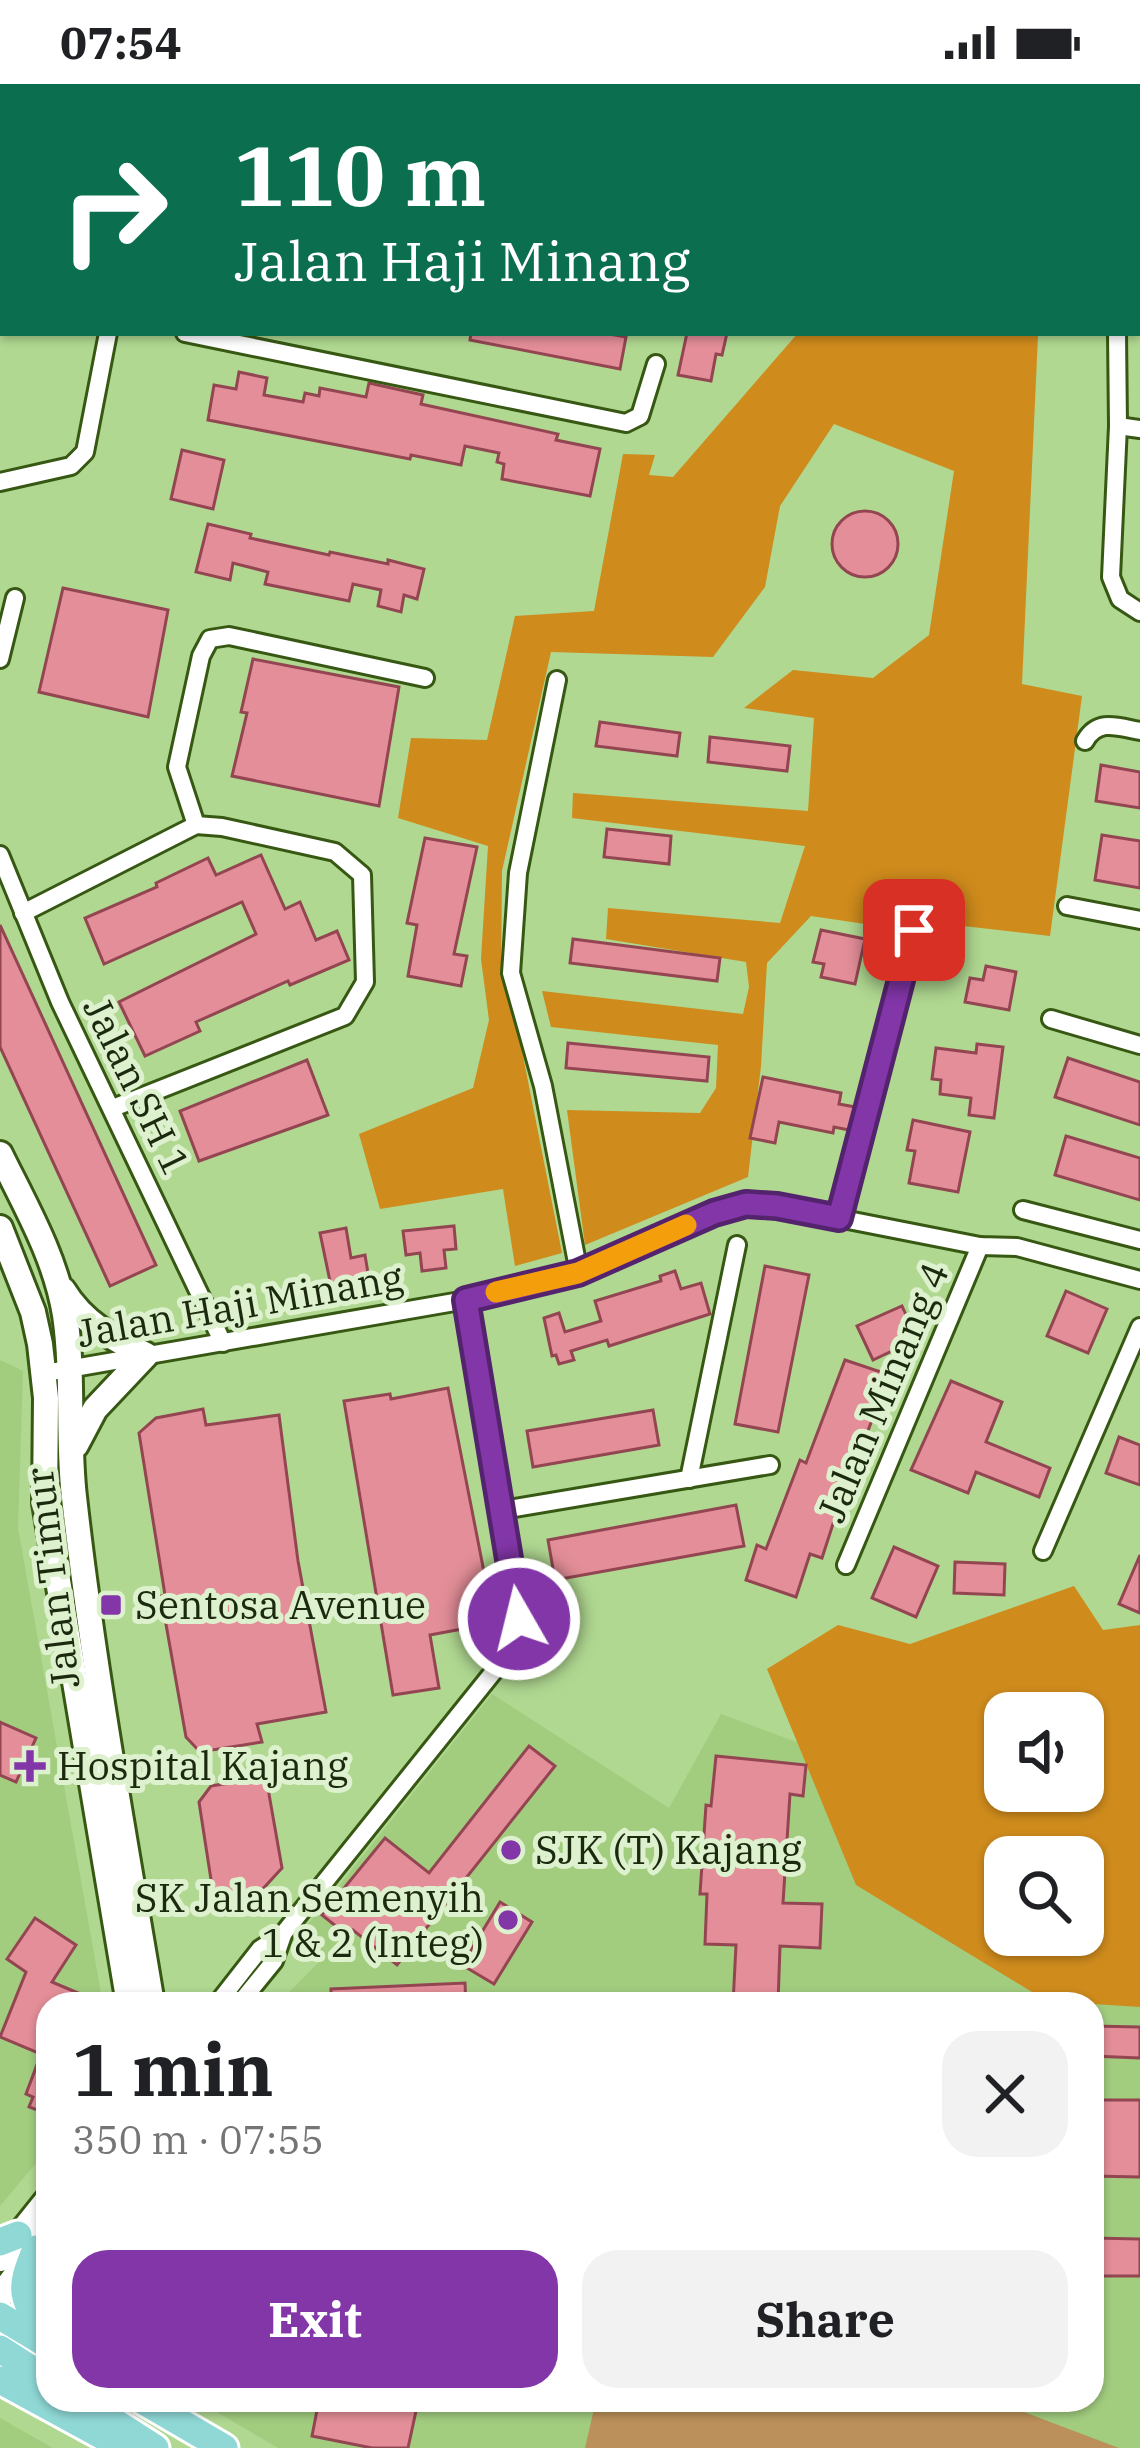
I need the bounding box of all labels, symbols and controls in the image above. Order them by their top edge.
text: 07:54 [60,13,182,71]
text: 110 m [234,120,486,229]
icon: right [36,132,192,288]
text: Jalan Haji Minang [234,226,690,296]
pin [863,879,965,981]
icon: arrive [881,897,947,963]
street label: Jalan SH 1 [72,988,202,1183]
street label: Jalan Haji Minang [73,1251,407,1358]
street label: Jalan Minang 4 [805,1254,960,1529]
street label: Jalan Timur [13,1465,90,1691]
position arrow [456,1556,582,1682]
place label: Sentosa Avenue [135,1579,426,1630]
marker: Sentosa Avenue [98,1592,124,1618]
map controls [984,1692,1104,1956]
button: sound [984,1692,1104,1812]
place label: Hospital Kajang [57,1740,348,1791]
marker: Hospital Kajang [14,1750,46,1782]
place label: SJK (T) Kajang [535,1824,802,1875]
button: search [984,1836,1104,1956]
marker: SJK (T) Kajang [498,1837,524,1863]
place label: SK Jalan Semenyih 1 & 2 (Integ) [135,1872,484,1968]
marker: SK Jalan Semenyih 1 & 2 (Integ) [495,1907,521,1933]
text: 1 min [72,2022,274,2116]
button: close [942,2031,1068,2157]
text: 350 m · 07:55 [72,2114,324,2165]
button: Exit [72,2250,558,2388]
button: Share [582,2250,1068,2388]

